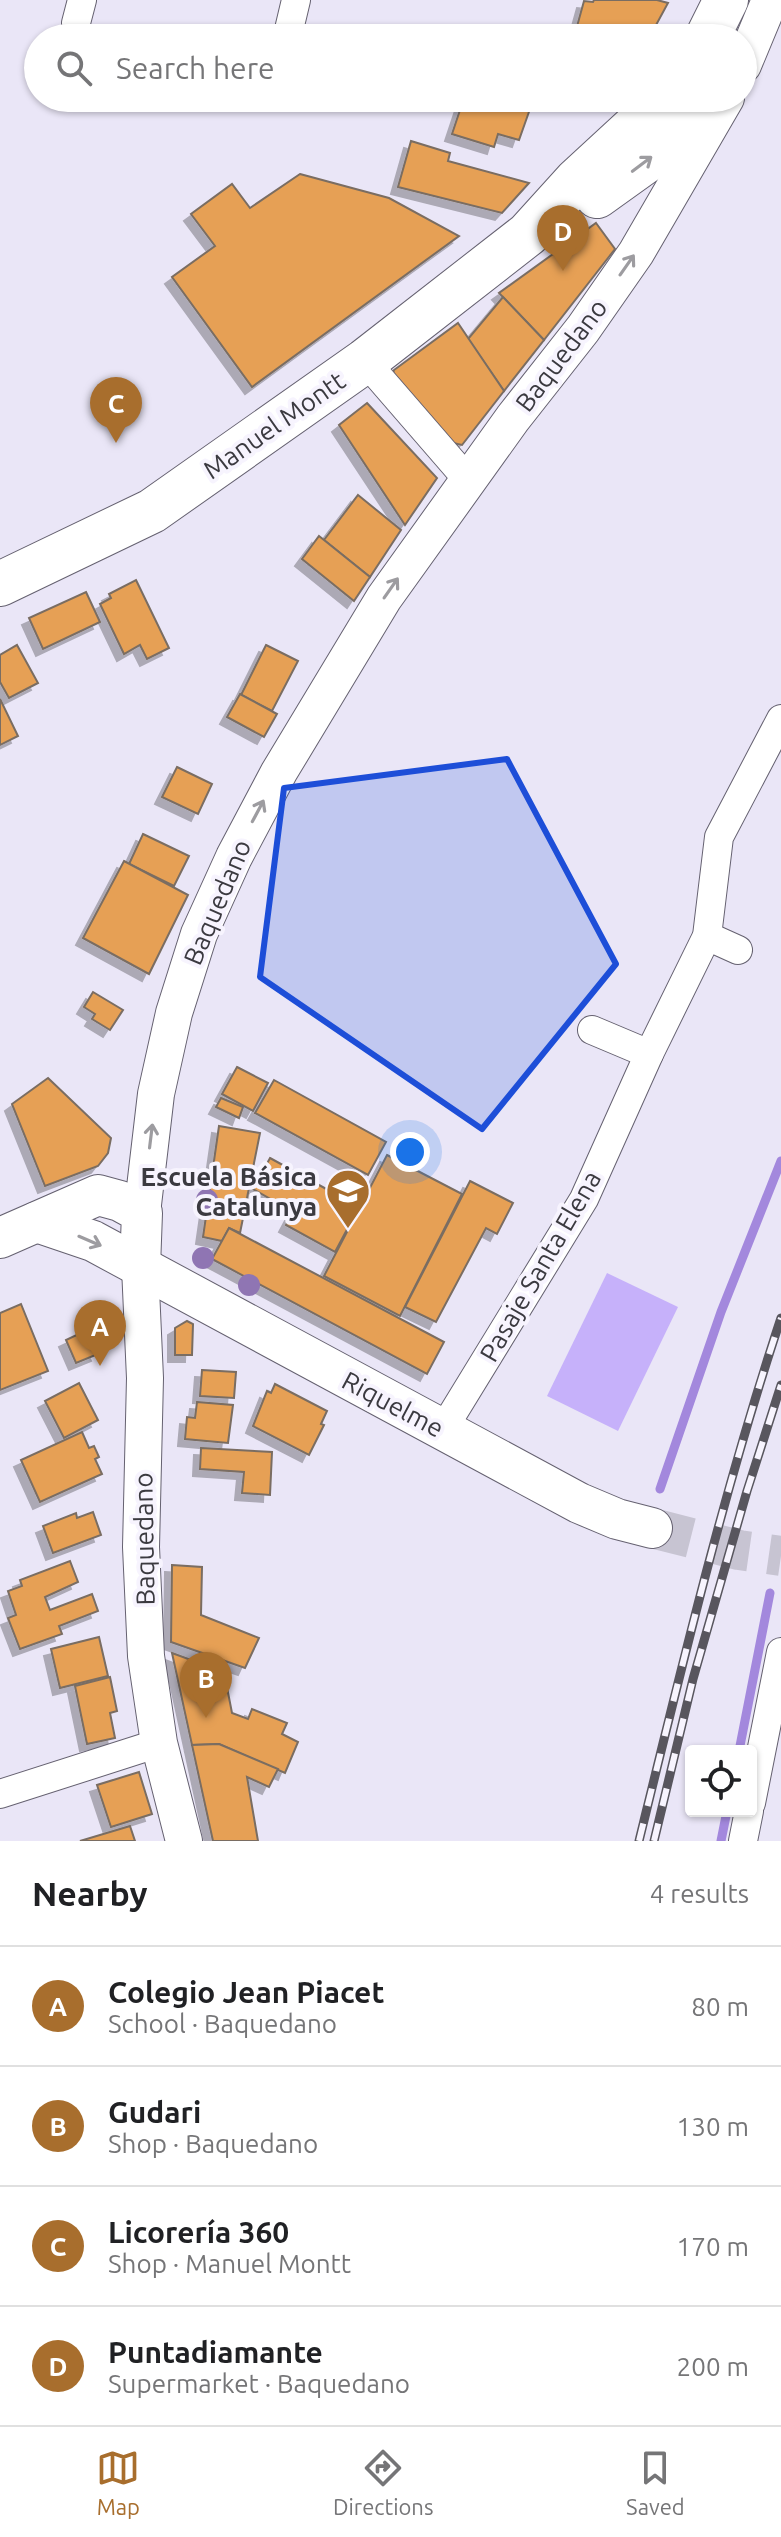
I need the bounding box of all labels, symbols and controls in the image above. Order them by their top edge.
search box [24,24,757,112]
icon: search [52,46,96,90]
text: Search here [116,51,275,85]
one-way arrow [630,155,652,172]
pin: D [537,205,589,271]
one-way arrow [619,255,635,277]
street label: Baquedano [509,293,613,417]
street label: Manuel Montt [198,366,350,484]
pin: C [90,377,142,443]
one-way arrow [383,578,399,600]
one-way arrow [250,800,266,824]
street label: Baquedano [178,835,256,969]
one-way arrow [143,1123,158,1150]
your location [390,1132,430,1172]
place label: Escuela Básica Catalunya [141,1162,317,1221]
street label: Pasaje Santa Elena [474,1166,606,1366]
school or university icon: Escuela Básica Catalunya [324,1167,372,1230]
one-way arrow [77,1235,102,1250]
pin: A [74,1300,126,1366]
street label: Riquelme [337,1365,449,1443]
street label: Baquedano [128,1472,160,1606]
pin: B [180,1652,232,1718]
map controls [685,1745,757,1817]
button: locate [685,1745,757,1817]
text: Nearby [32,1874,147,1912]
text: 4 results [650,1879,749,1908]
text: Colegio Jean Piacet [108,1975,384,2009]
text: A [49,1992,67,2021]
text: 80 m [691,1992,749,2021]
text: School · Baquedano [108,2009,337,2038]
text: Gudari [108,2095,201,2129]
text: B [49,2112,67,2141]
text: 130 m [677,2112,749,2141]
text: Shop · Baquedano [108,2129,318,2158]
text: Licorería 360 [108,2215,289,2249]
text: C [50,2232,66,2261]
text: 170 m [677,2232,749,2261]
text: Shop · Manuel Montt [108,2249,351,2278]
text: Puntadiamante [108,2335,323,2369]
text: D [49,2352,67,2381]
text: 200 m [677,2352,749,2381]
text: Supermarket · Baquedano [108,2369,410,2398]
tab: Map [96,2446,140,2519]
tab: Directions [333,2446,433,2519]
tab: Saved [626,2446,685,2519]

